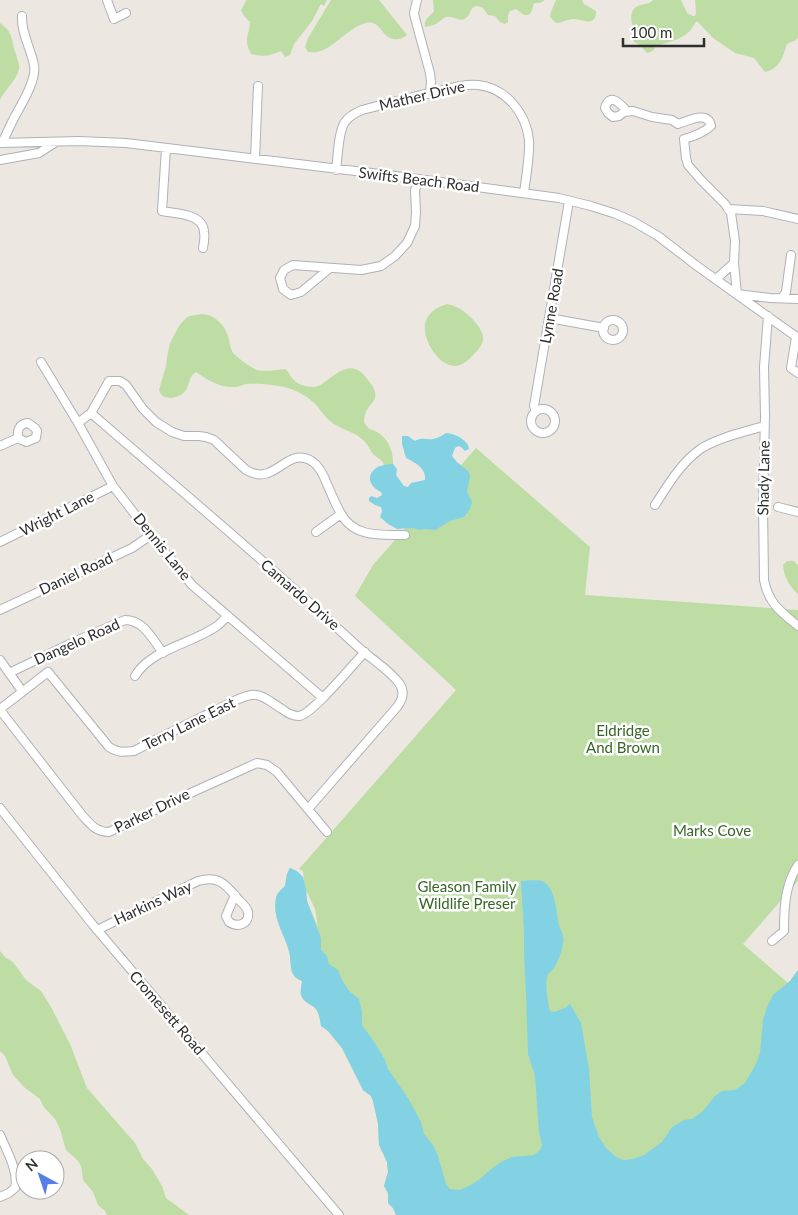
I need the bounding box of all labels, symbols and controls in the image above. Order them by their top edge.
scale bar [623,15,704,47]
text: 100 m [630,23,672,41]
street label: Mather Drive [377,76,466,114]
street label: Swifts Beach Road [358,163,481,195]
street label: Lynne Road [536,267,566,345]
street label: Shady Lane [753,440,773,516]
street label: Wright Lane [17,487,97,539]
street label: Dennis Lane [130,509,195,584]
street label: Daniel Road [36,548,115,598]
street label: Camardo Drive [257,555,344,634]
street label: Dangelo Road [31,614,122,668]
street label: Terry Lane East [140,693,238,753]
park label: Eldridge And Brown [586,721,660,756]
street label: Parker Drive [111,784,192,836]
park label: Marks Cove [673,821,751,839]
street label: Harkins Way [111,876,194,928]
park label: Gleason Family Wildlife Preser [417,877,517,912]
street label: Cromesett Road [126,967,209,1058]
north arrow [15,1150,65,1200]
text: N [22,1155,41,1175]

